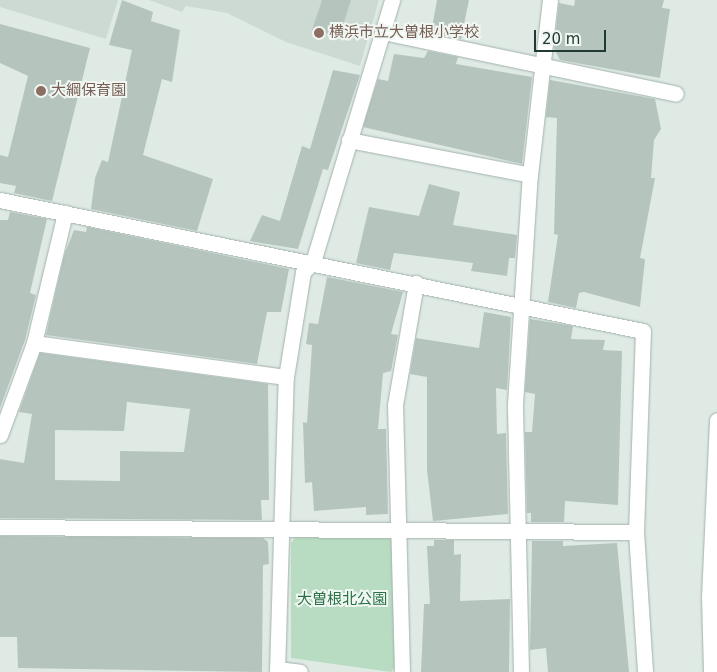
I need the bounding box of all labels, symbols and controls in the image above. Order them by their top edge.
scale bar [537,20,610,52]
place label: 横浜市立大曽根小学校 [329,24,479,42]
marker: 横浜市立大曽根小学校 [313,27,325,39]
text: 20 m [542,30,580,48]
place label: 大綱保育園 [51,82,126,100]
marker: 大綱保育園 [35,85,47,97]
park label: 大曽根北公園 [297,591,387,609]

